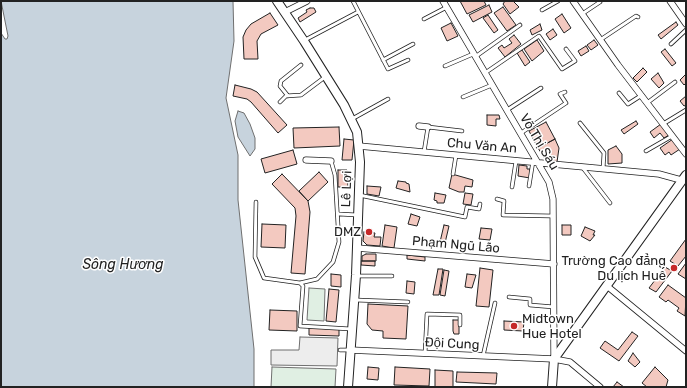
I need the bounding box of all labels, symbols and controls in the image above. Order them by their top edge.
street label: Võ Thị Sáu [516,111,562,173]
street label: Chu Văn An [446,135,518,157]
street label: Lê Lợi [339,170,355,208]
place label: DMZ [334,224,361,240]
marker: DMZ [364,227,374,237]
street label: Phạm Ngũ Lão [411,233,501,257]
place label: Trường Cao đẳng Du lịch Huế [561,253,666,284]
water label: Sông Hương [82,257,164,273]
marker: Trường Cao đẳng Du lịch Huế [669,263,679,273]
place label: Midtown Hue Hotel [522,311,582,342]
marker: Midtown Hue Hotel [509,321,519,331]
street label: Đội Cung [424,335,480,353]

